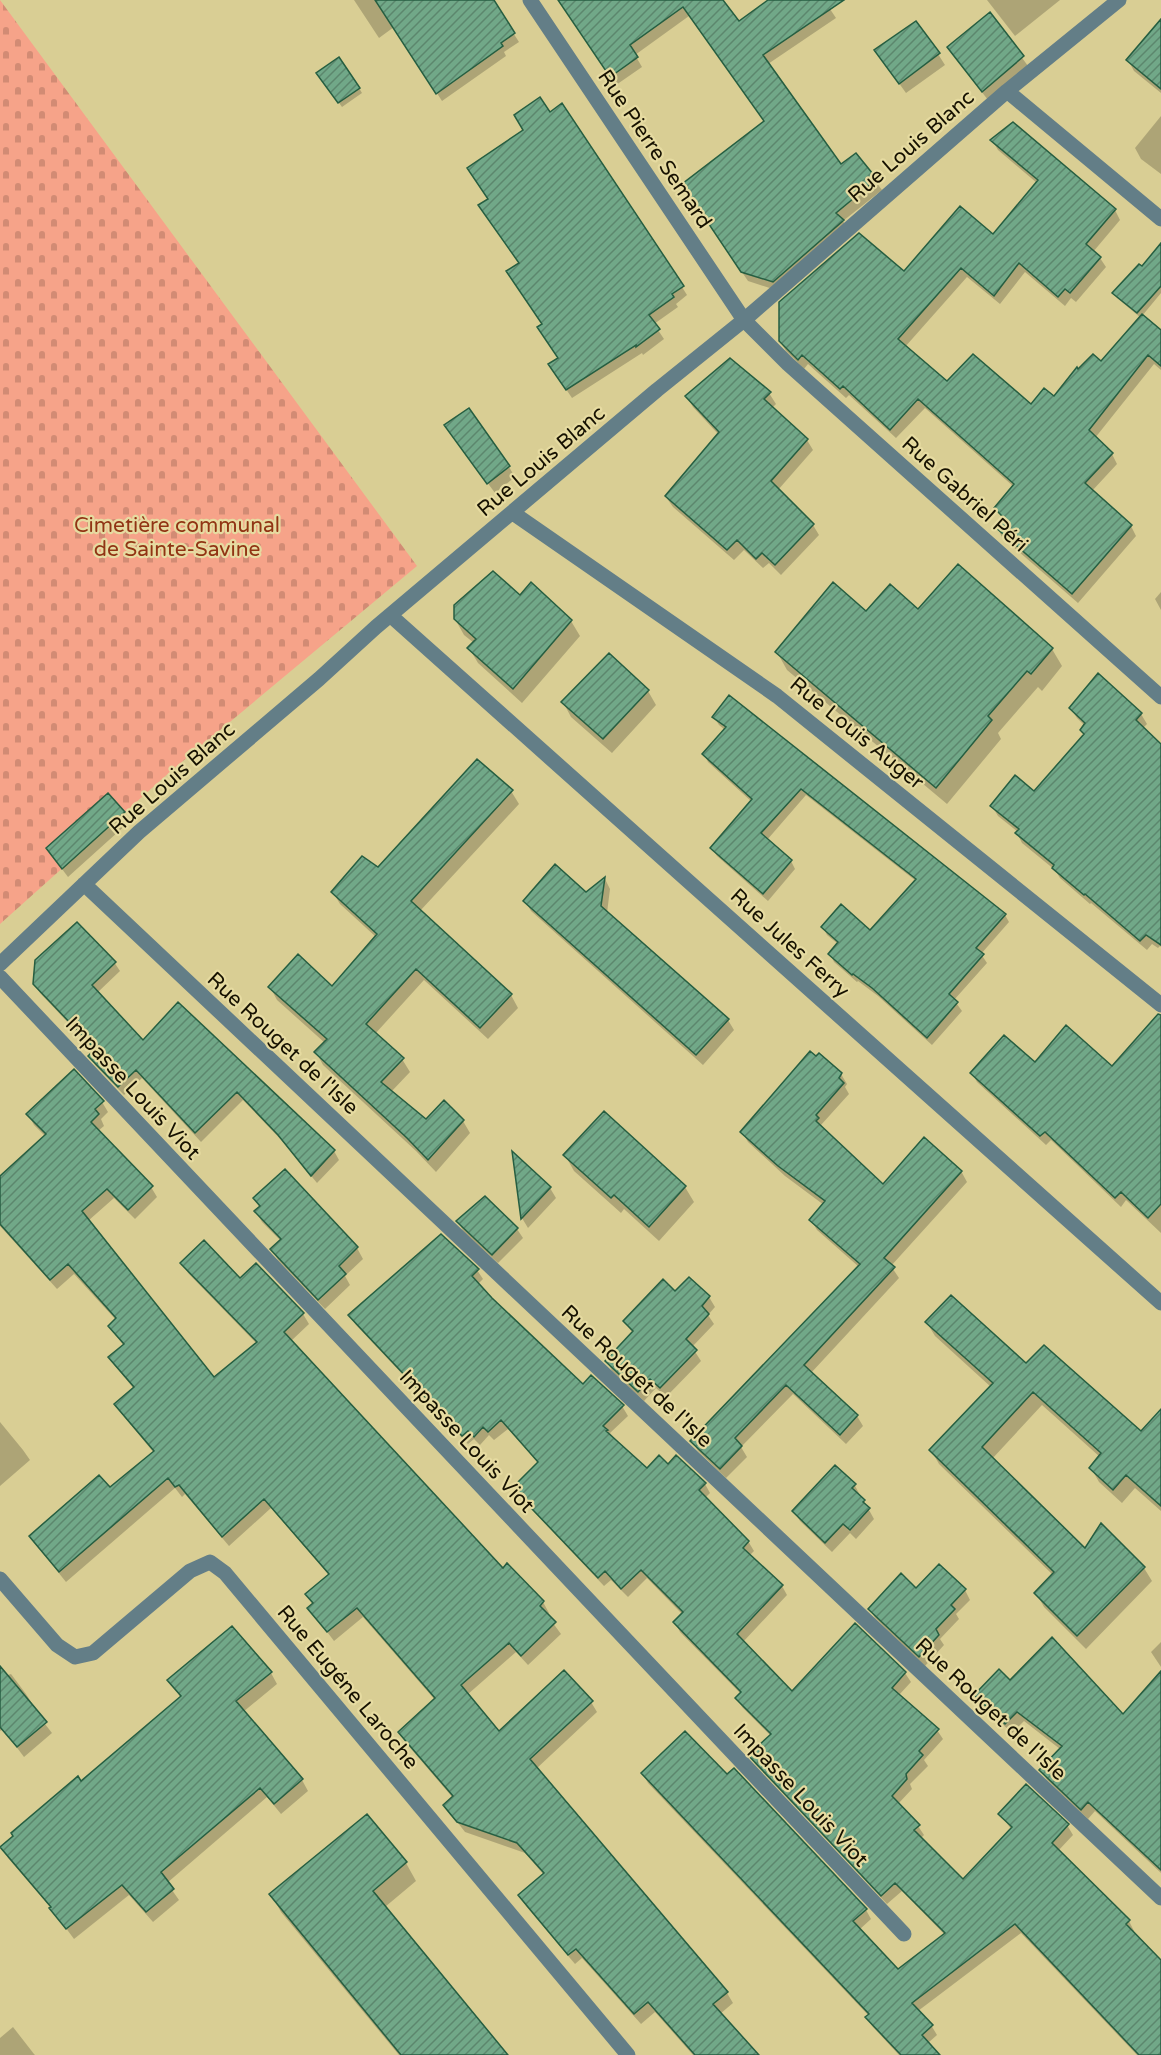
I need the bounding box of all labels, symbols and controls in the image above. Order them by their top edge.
street label: Rue Pierre Semard [592,65,717,233]
street label: Rue Louis Blanc [843,85,980,208]
street label: Rue Louis Blanc [472,401,610,522]
street label: Rue Gabriel Péri [897,431,1033,557]
park label: Cimetière communal de Sainte-Savine [74,513,280,562]
street label: Rue Louis Auger [785,672,929,795]
street label: Rue Louis Blanc [104,717,241,840]
street label: Rue Jules Ferry [725,883,854,1003]
street label: Rue Rouget de l'Isle [202,967,364,1120]
street label: Impasse Louis Viot [60,1012,205,1165]
street label: Rue Rouget de l'Isle [556,1300,718,1453]
street label: Impasse Louis Viot [394,1365,539,1518]
street label: Rue Eugéne Laroche [272,1600,424,1775]
street label: Rue Rouget de l'Isle [910,1633,1072,1786]
street label: Impasse Louis Viot [728,1719,873,1872]

